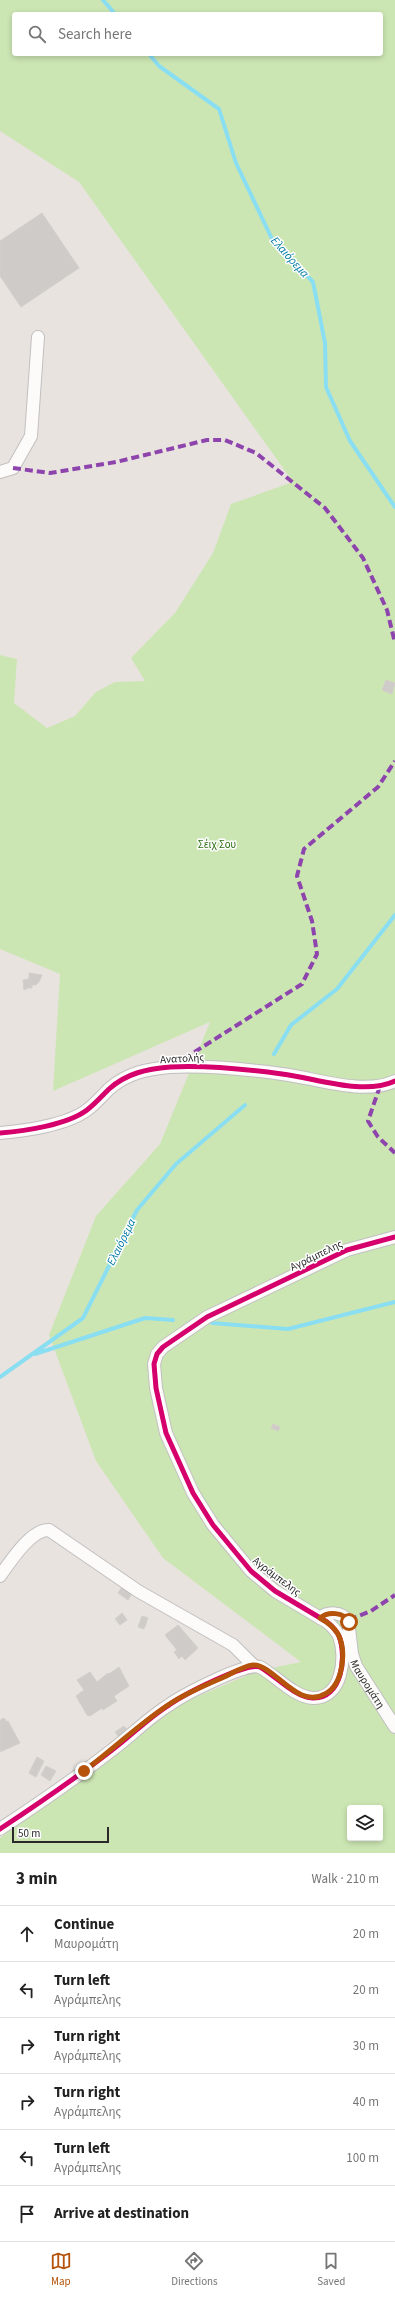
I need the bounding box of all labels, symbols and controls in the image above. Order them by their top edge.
search box [12,12,383,56]
icon: search [26,23,48,45]
text: Search here [58,24,132,45]
water label: Ελαιόρεμα [266,233,313,282]
park label: Σέιχ Σου [198,837,236,852]
street label: Ανατολής [160,1050,205,1067]
water label: Ελαιόρεμα [103,1215,140,1269]
street label: Αγράμπελης [287,1236,345,1275]
street label: Αγράμπελης [249,1553,304,1600]
route start [340,1613,358,1631]
street label: Μαυρομάτη [346,1658,388,1711]
route end [75,1762,93,1780]
map controls [347,1805,383,1841]
button: layers [347,1805,383,1841]
scale bar [12,1825,109,1844]
text: 50 m [18,1826,40,1841]
text: 3 min [16,1867,57,1891]
text: Walk · 210 m [311,1870,379,1888]
text: Continue [54,1914,114,1935]
icon: ahead [16,1923,38,1945]
text: 20 m [353,1925,379,1943]
text: Μαυρομάτη [54,1935,119,1953]
text: Turn left [54,1970,110,1991]
icon: left [16,1979,38,2001]
text: 20 m [353,1981,379,1999]
text: Αγράμπελης [54,1991,121,2009]
text: Turn right [54,2026,120,2047]
icon: right [16,2035,38,2057]
text: 30 m [353,2037,379,2055]
text: Αγράμπελης [54,2047,121,2065]
text: Turn right [54,2082,120,2103]
icon: right [16,2091,38,2113]
text: 40 m [353,2093,379,2111]
text: Αγράμπελης [54,2103,121,2121]
text: Turn left [54,2138,110,2159]
icon: left [16,2147,38,2169]
text: 100 m [346,2149,379,2167]
text: Αγράμπελης [54,2159,121,2177]
icon: arrive [16,2203,38,2225]
text: Arrive at destination [54,2203,189,2224]
tab: Map [50,2250,72,2289]
tab: Directions [171,2250,218,2289]
tab: Saved [317,2250,345,2289]

